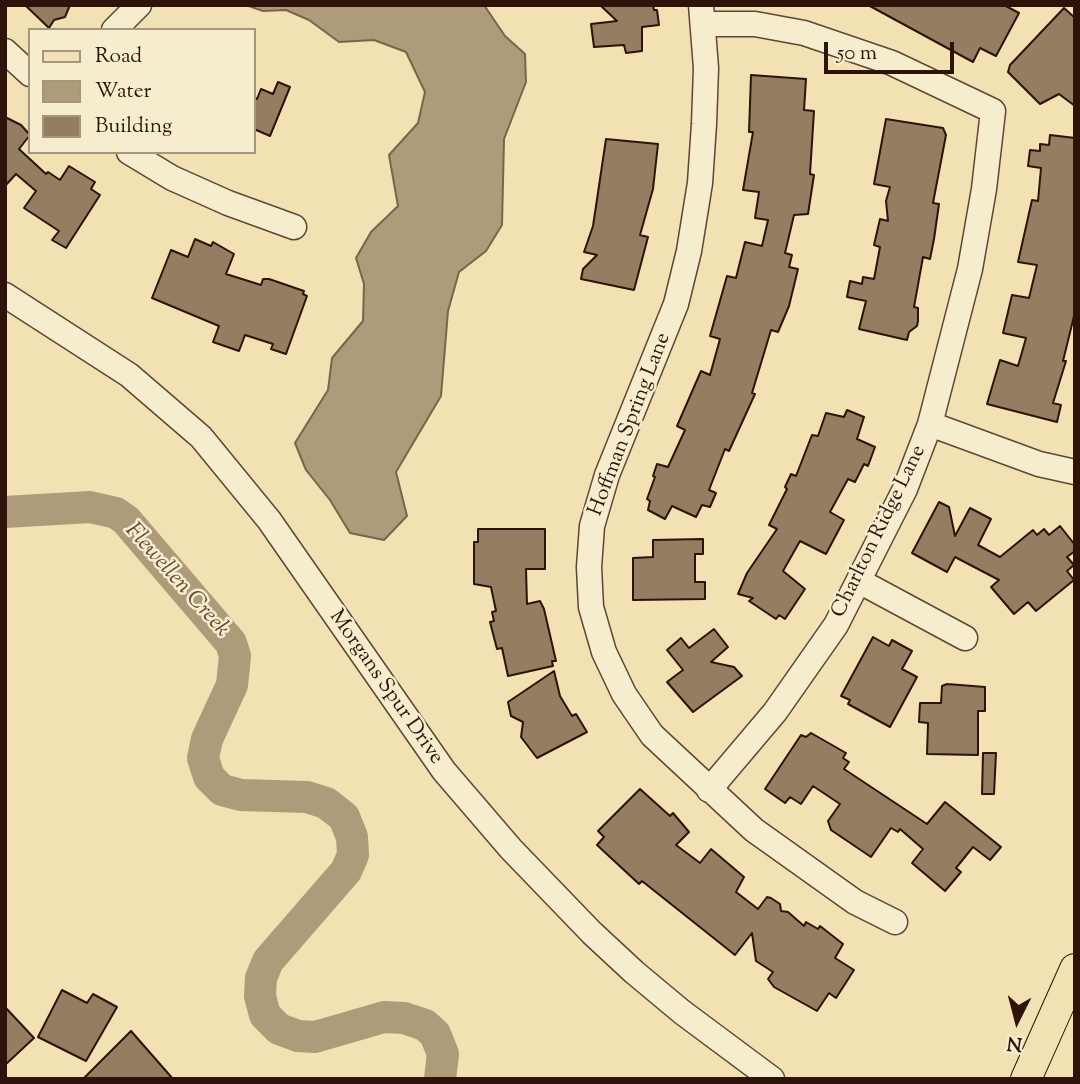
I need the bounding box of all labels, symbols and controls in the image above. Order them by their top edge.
legend [28,28,256,154]
scale bar [828,28,958,72]
text: 50 m [837,39,877,69]
text: Road [95,42,142,72]
text: Water [95,77,151,107]
text: Building [95,112,172,142]
street label: Hoffman Spring Lane [584,330,678,520]
street label: Charlton Ridge Lane [827,442,933,622]
water label: Flewellen Creek [118,518,234,644]
street label: Morgans Spur Drive [322,606,448,770]
north arrow [982,986,1052,1056]
text: N [1006,1028,1024,1057]

